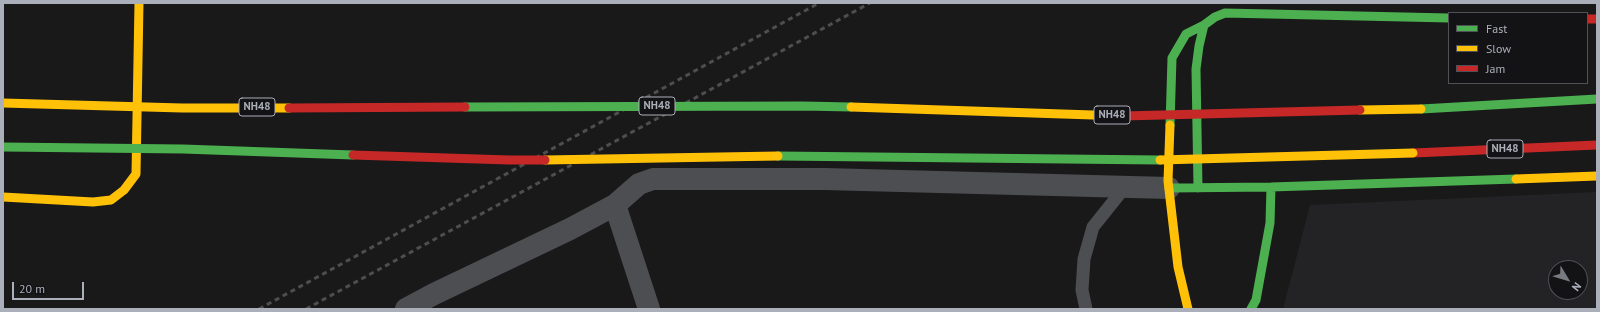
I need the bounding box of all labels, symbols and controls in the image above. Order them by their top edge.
legend [1448,12,1588,84]
text: Fast [1486,21,1507,36]
text: Slow [1486,41,1511,56]
text: Jam [1486,61,1505,76]
road number: NH48 [639,97,675,115]
road number: NH48 [239,98,275,116]
road number: NH48 [1094,106,1130,124]
road number: NH48 [1487,140,1523,158]
north arrow [1548,260,1588,300]
scale bar [14,274,86,300]
text: N [1569,280,1584,294]
text: 20 m [19,281,45,296]

